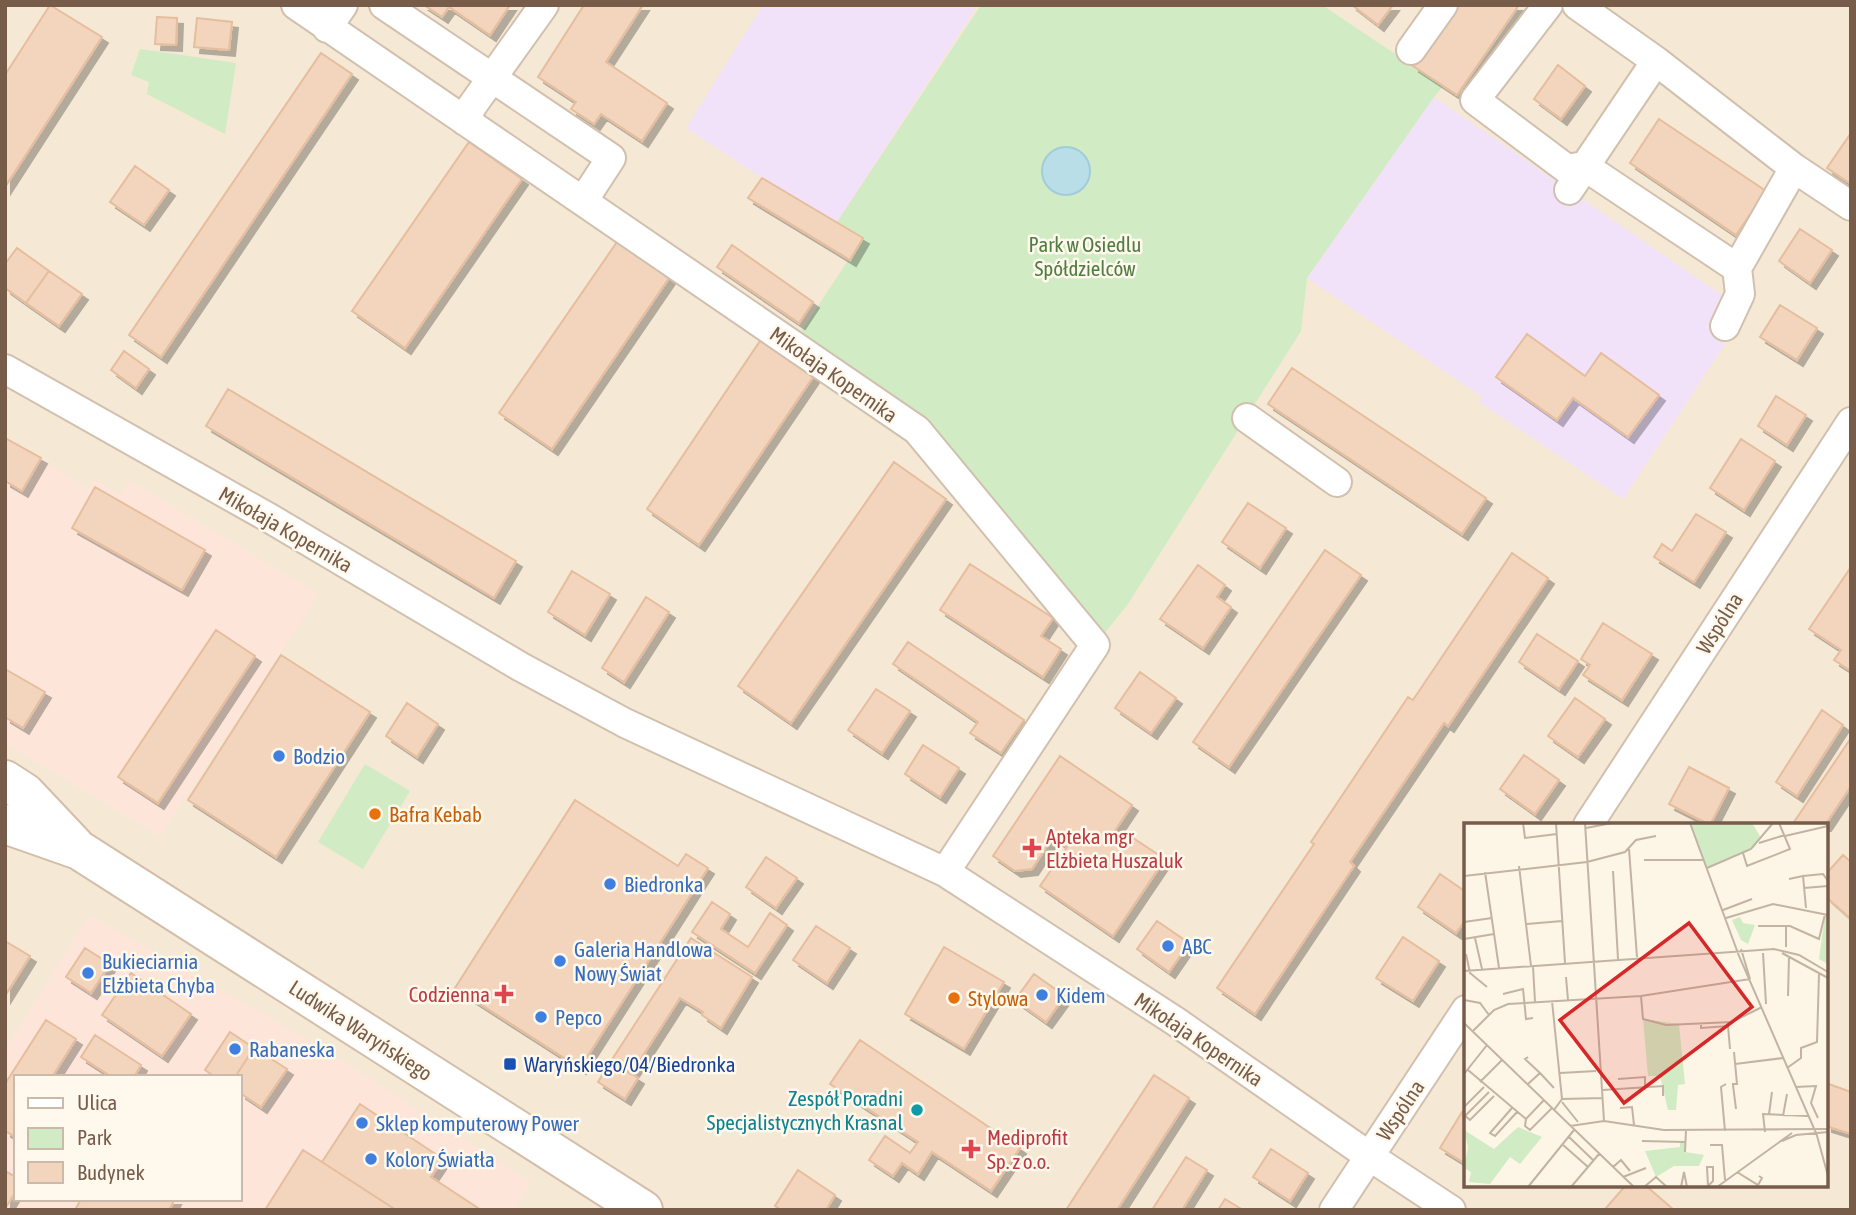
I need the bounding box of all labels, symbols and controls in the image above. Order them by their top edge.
park label: Park w Osiedlu Spółdzielców [1029,232,1141,280]
street label: Mikołaja Kopernika [766,321,902,427]
street label: Mikołaja Kopernika [215,481,357,577]
street label: Wspólna [1691,588,1747,658]
place label: Bodzio [293,744,345,768]
marker: Bodzio [271,748,287,764]
place label: Bafra Kebab [389,802,482,826]
marker: Bafra Kebab [367,806,383,822]
inset map [1464,823,1828,1187]
place label: Apteka mgr Elżbieta Huszaluk [1046,824,1183,872]
marker: Apteka mgr Elżbieta Huszaluk [1024,840,1040,856]
place label: Biedronka [624,872,703,896]
marker: Biedronka [602,876,618,892]
place label: ABC [1182,934,1212,958]
place label: Galeria Handlowa Nowy Świat [574,937,713,985]
marker: ABC [1160,938,1176,954]
place label: Bukieciarnia Elżbieta Chyba [102,949,215,997]
marker: Galeria Handlowa Nowy Świat [552,953,568,969]
marker: Bukieciarnia Elżbieta Chyba [80,965,96,981]
street label: Ludwika Waryńskiego [285,975,437,1085]
place label: Codzienna [409,982,490,1006]
place label: Kidem [1056,983,1106,1007]
marker: Codzienna [496,986,512,1002]
place label: Stylowa [968,986,1029,1010]
marker: Kidem [1034,987,1050,1003]
street label: Mikołaja Kopernika [1130,987,1268,1091]
marker: Stylowa [946,990,962,1006]
place label: Pepco [555,1005,602,1029]
marker: Pepco [533,1009,549,1025]
place label: Rabaneska [249,1037,335,1061]
marker: Rabaneska [227,1041,243,1057]
place label: Waryńskiego/04/Biedronka [524,1052,736,1076]
marker: Waryńskiego/04/Biedronka [502,1056,518,1072]
legend [14,1075,242,1201]
street label: Wspólna [1371,1075,1429,1145]
place label: Zespół Poradni Specjalistycznych Krasnal [707,1086,903,1134]
text: Ulica [77,1090,117,1114]
marker: Zespół Poradni Specjalistycznych Krasnal [909,1102,925,1118]
place label: Sklep komputerowy Power [376,1111,580,1135]
marker: Sklep komputerowy Power [354,1115,370,1131]
text: Park [77,1125,112,1149]
place label: Mediprofit Sp. z o.o. [987,1125,1068,1173]
marker: Mediprofit Sp. z o.o. [961,1139,981,1159]
place label: Kolory Światła [385,1147,495,1171]
marker: Kolory Światła [363,1151,379,1167]
text: Budynek [77,1160,145,1184]

